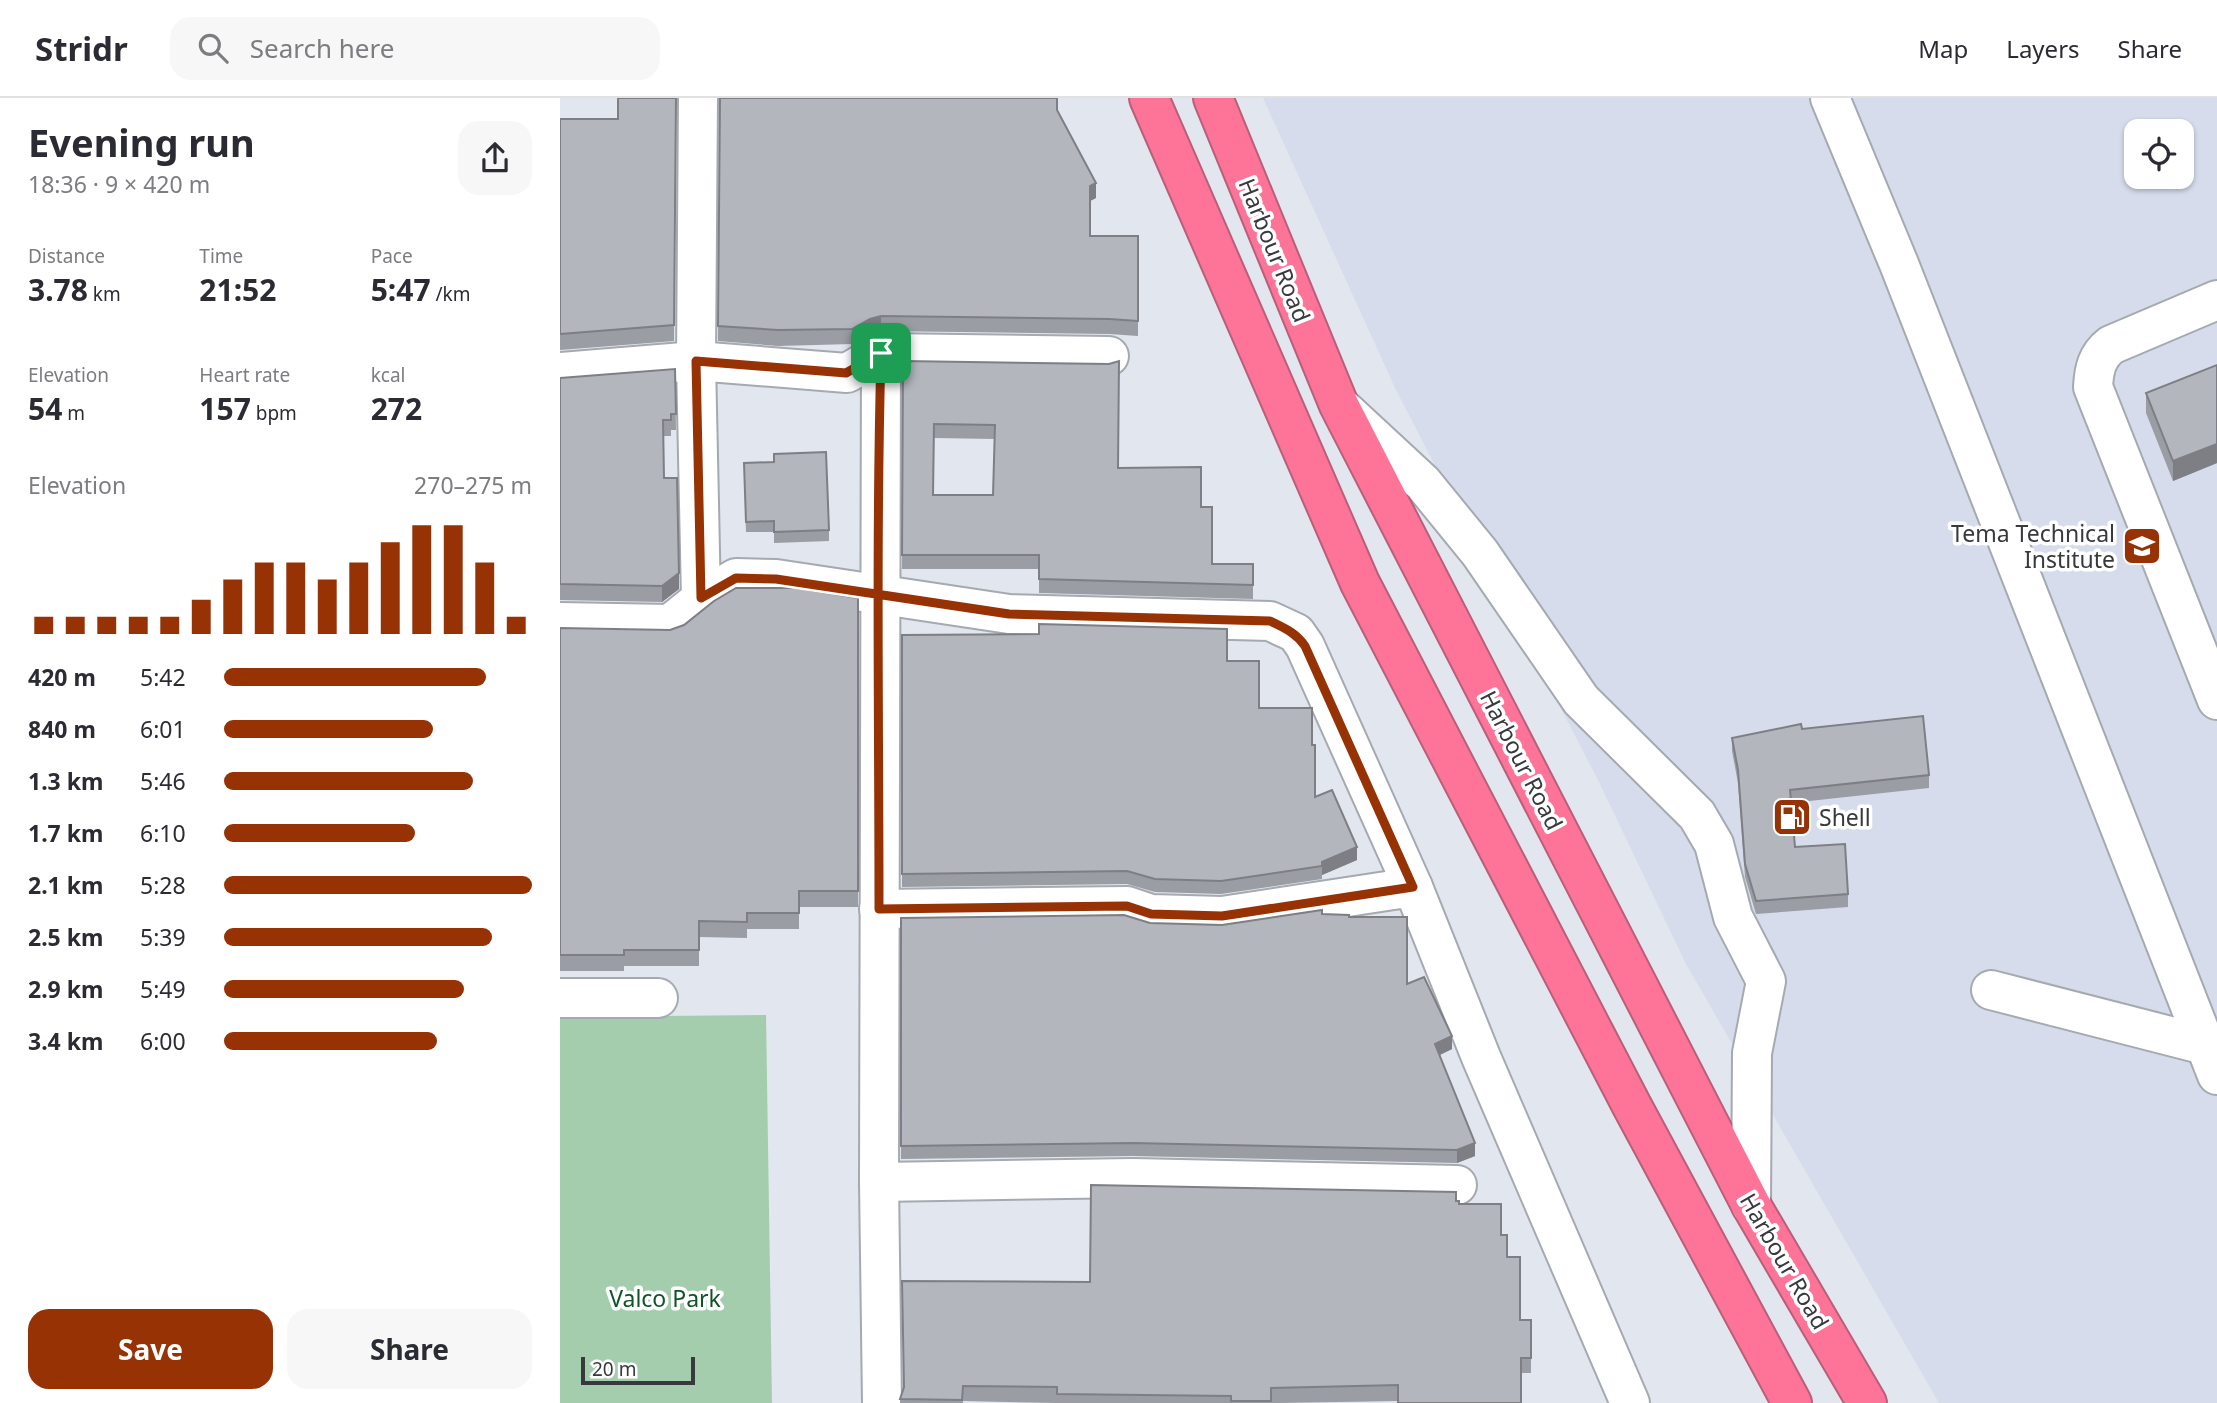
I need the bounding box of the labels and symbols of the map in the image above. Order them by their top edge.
street label: Harbour Road [1232,173,1318,327]
pin [851,323,911,383]
place label: Tema Technical Institute [1951,517,2115,575]
school or university icon: Tema Technical Institute [2121,525,2163,567]
street label: Harbour Road [1473,685,1571,835]
fuel station icon: Shell [1771,796,1813,838]
place label: Shell [1819,801,1871,833]
street label: Harbour Road [1733,1187,1837,1335]
park label: Valco Park [609,1282,722,1314]
scale bar [581,1354,695,1386]

